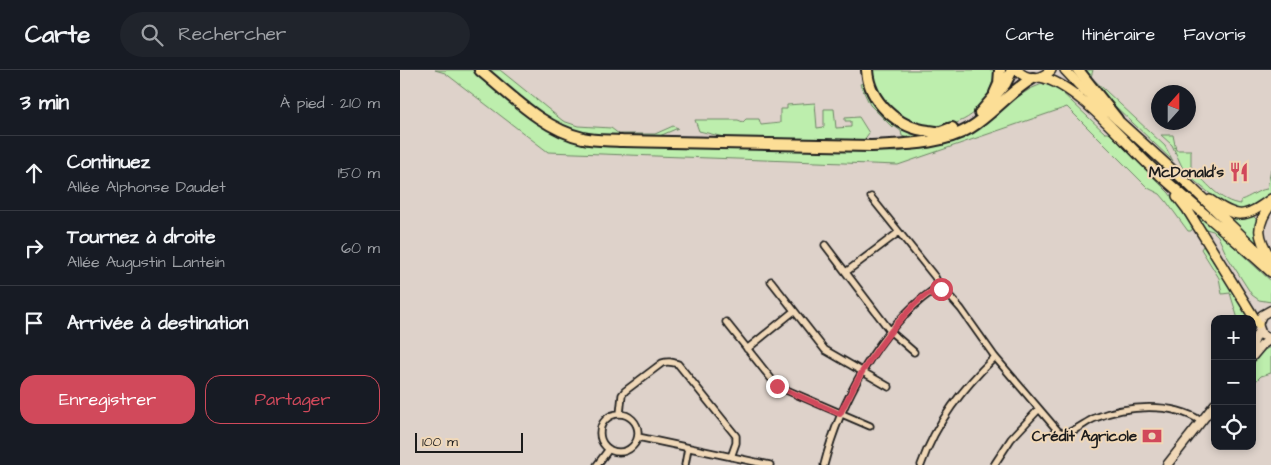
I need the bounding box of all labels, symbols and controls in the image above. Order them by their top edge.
search box [120,12,470,57]
text: Carte [25,18,90,52]
icon: search [138,21,166,49]
text: Rechercher [178,21,286,48]
text: Carte [1005,22,1054,47]
text: Itinéraire [1082,22,1155,47]
text: Favoris [1183,22,1246,47]
north arrow [1151,85,1196,130]
text: 3 min [20,88,69,117]
text: À pied · 210 m [280,92,380,114]
text: Continuez [67,149,150,176]
icon: ahead [20,159,48,187]
restaurant icon: McDonald's [1228,161,1250,183]
text: 150 m [338,162,380,184]
place label: McDonald's [1149,162,1224,183]
text: Allée Alphonse Daudet [67,176,226,198]
text: Tournez à droite [67,224,215,251]
icon: right [20,234,48,262]
text: 60 m [341,237,380,259]
text: Allée Augustin Lantein [67,251,225,273]
route start [930,278,953,301]
icon: arrive [20,309,48,337]
text: Arrivée à destination [67,310,248,337]
map controls [1211,315,1256,450]
button: + [1211,315,1256,360]
button: − [1211,360,1256,405]
button: Enregistrer [20,375,195,424]
button: Partager [205,375,380,424]
route end [766,375,789,398]
button: locate [1211,405,1256,450]
bank icon: Crédit Agricole [1141,425,1163,447]
place label: Crédit Agricole [1032,426,1137,449]
scale bar [415,430,522,453]
text: 100 m [422,432,458,452]

